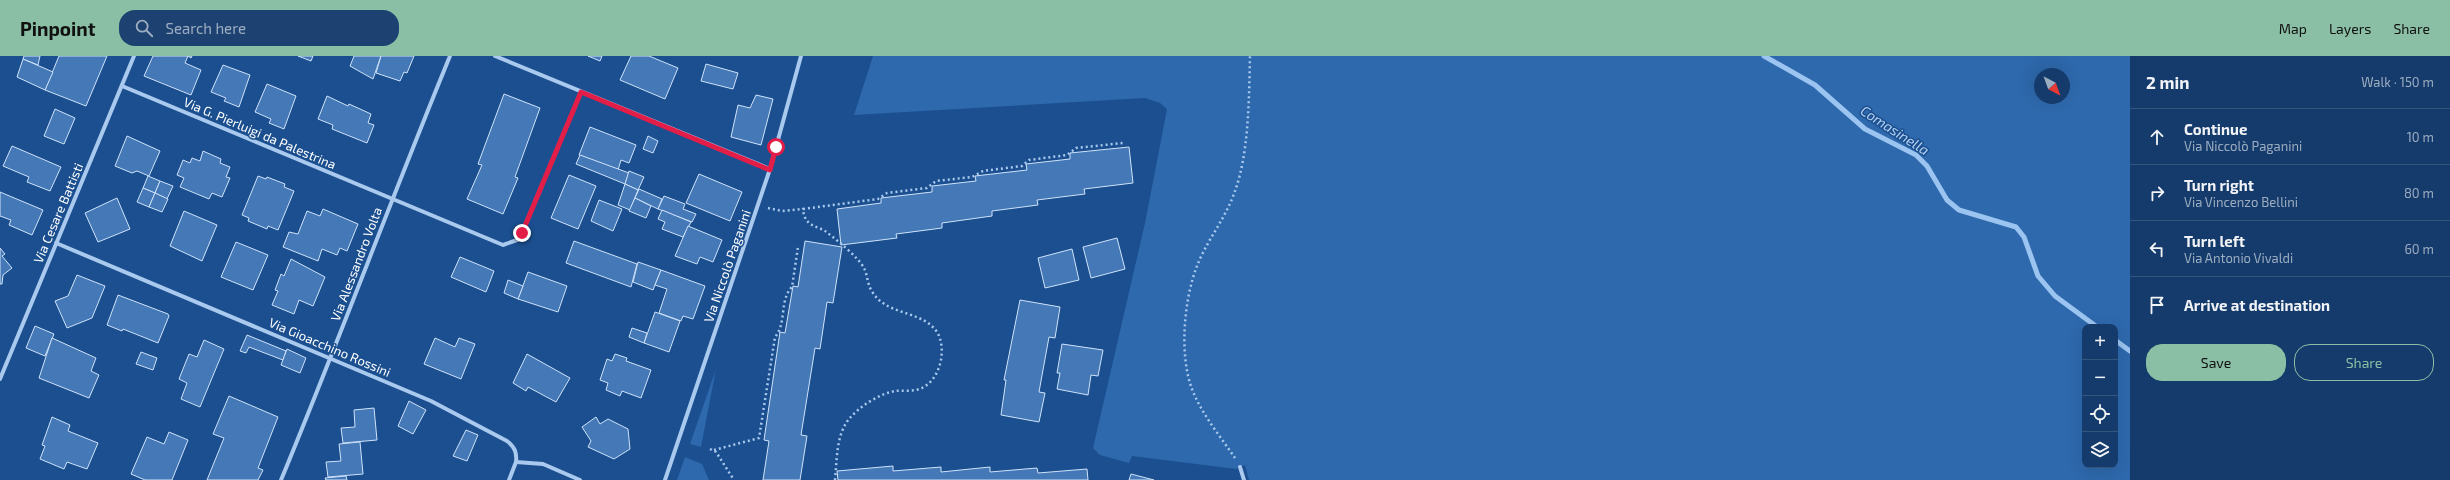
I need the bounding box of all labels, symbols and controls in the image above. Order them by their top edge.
search box [119,10,399,46]
text: Pinpoint [20,17,95,40]
icon: search [133,17,155,39]
text: Search here [165,19,246,37]
text: Map [2279,20,2307,37]
text: Layers [2329,20,2371,37]
text: Share [2393,20,2430,37]
north arrow [2034,68,2070,104]
text: 2 min [2146,72,2189,92]
text: Walk · 150 m [2361,74,2434,90]
street label: Via G. Pierluigi da Palestrina [181,94,339,172]
water label: Comasinella [1858,102,1932,158]
text: Continue [2184,120,2247,138]
icon: ahead [2146,126,2168,148]
text: 10 m [2407,129,2434,145]
route start [767,138,785,156]
text: Via Niccolò Paganini [2184,138,2302,154]
street label: Via Cesare Battisti [30,160,86,266]
text: Turn right [2184,176,2254,194]
icon: right [2146,182,2168,204]
text: 80 m [2404,185,2434,201]
text: Via Vincenzo Bellini [2184,194,2298,210]
street label: Via Alessandro Volta [327,205,385,323]
street label: Via Niccolò Paganini [700,207,754,325]
route end [513,224,531,242]
text: Turn left [2184,232,2245,250]
icon: left [2146,238,2168,260]
text: 60 m [2404,241,2434,257]
text: Via Antonio Vivaldi [2184,250,2293,266]
icon: arrive [2146,294,2168,316]
text: Arrive at destination [2184,296,2330,314]
street label: Via Gioacchino Rossini [267,314,393,380]
map controls [2082,324,2118,468]
button: + [2082,324,2118,360]
button: Save [2146,344,2286,381]
button: Share [2294,344,2434,381]
button: − [2082,360,2118,396]
button: locate [2082,396,2118,432]
button: layers [2082,432,2118,468]

